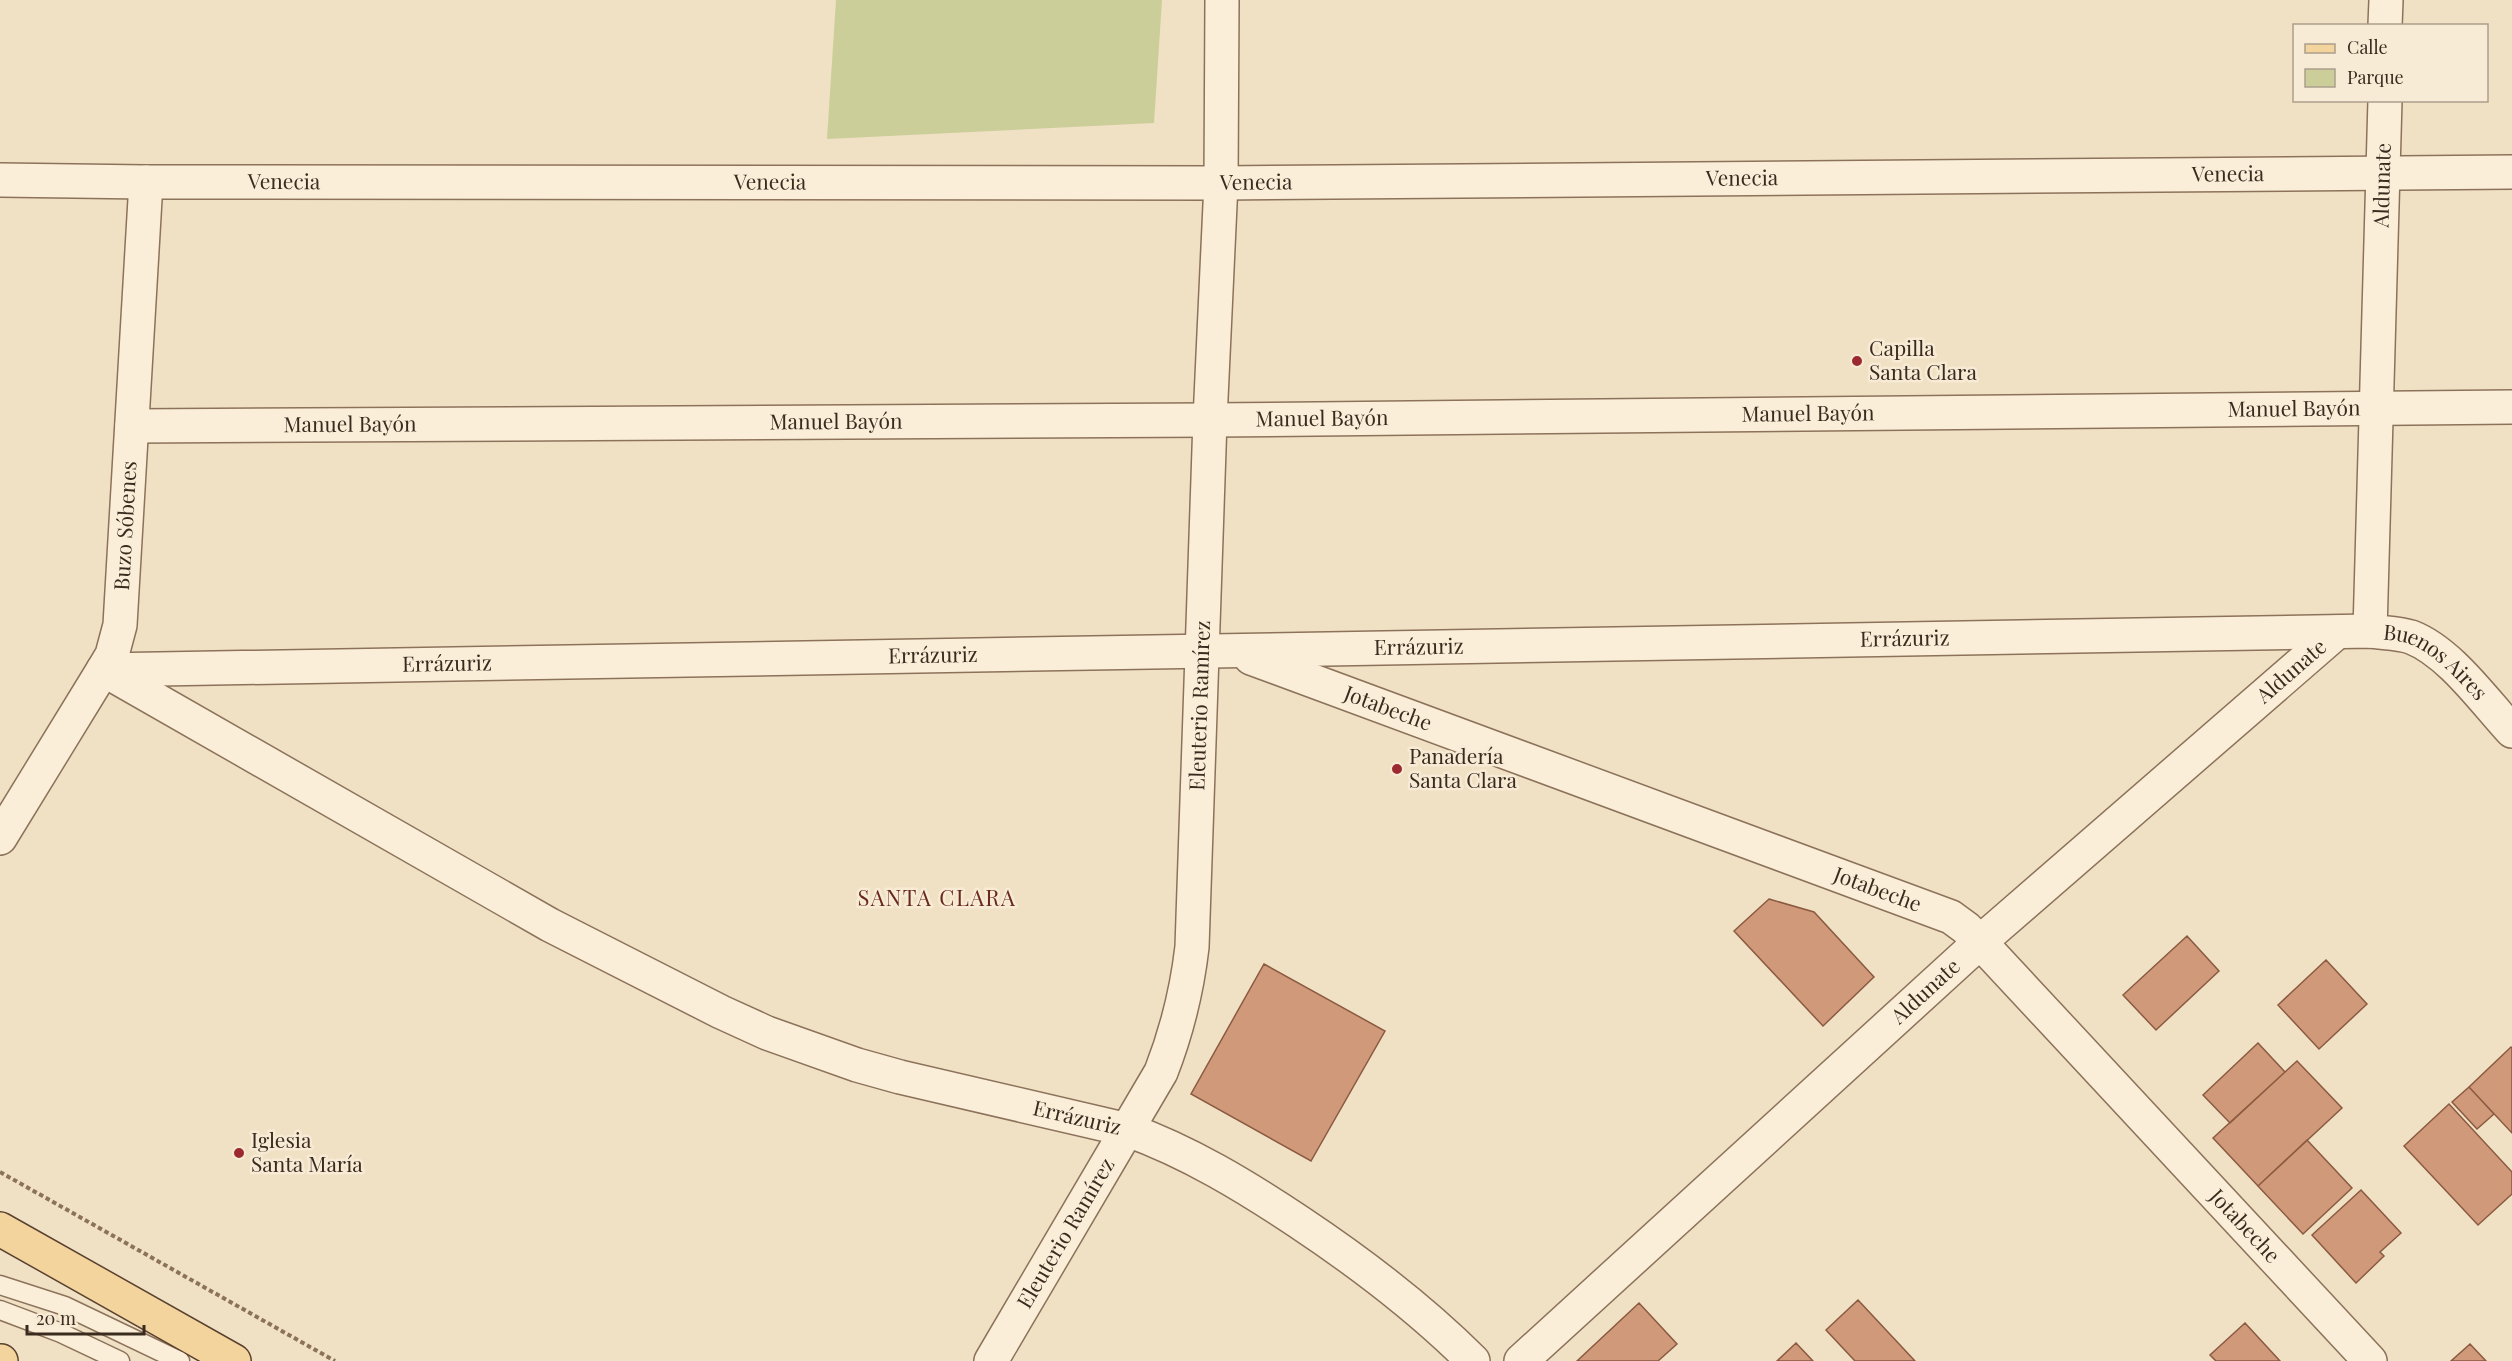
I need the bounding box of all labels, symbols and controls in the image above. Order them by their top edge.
legend [2293,24,2488,102]
text: Calle [2347,35,2388,59]
text: Parque [2347,65,2404,89]
street label: Aldunate [2365,142,2396,229]
street label: Venecia [2190,158,2265,187]
street label: Venecia [1705,162,1779,191]
street label: Venecia [247,166,321,194]
street label: Venecia [1219,166,1293,195]
street label: Venecia [733,167,807,195]
place label: Capilla Santa Clara [1869,333,1977,385]
marker: Capilla Santa Clara [1850,354,1864,368]
street label: Manuel Bayón [2227,393,2361,422]
street label: Manuel Bayón [1741,397,1875,427]
street label: Manuel Bayón [1255,402,1389,432]
street label: Manuel Bayón [769,406,903,434]
street label: Manuel Bayón [283,408,417,437]
street label: Buzo Sóbenes [106,460,142,591]
street label: Buenos Aires [2382,617,2495,705]
street label: Eleuterio Ramírez [1181,620,1215,791]
street label: Errázuriz [1860,622,1950,652]
street label: Errázuriz [1374,631,1464,660]
street label: Aldunate [2248,632,2331,709]
street label: Errázuriz [888,639,978,668]
street label: Errázuriz [402,647,492,677]
street label: Jotabeche [1340,677,1436,736]
place label: Panadería Santa Clara [1409,741,1517,793]
marker: Panadería Santa Clara [1390,762,1404,776]
street label: Jotabeche [1829,859,1926,917]
district label: SANTA CLARA [858,882,1016,912]
street label: Aldunate [1883,951,1965,1030]
street label: Errázuriz [1031,1092,1124,1140]
place label: Iglesia Santa María [251,1125,363,1177]
marker: Iglesia Santa María [232,1146,246,1160]
street label: Eleuterio Ramírez [1009,1152,1120,1313]
street label: Jotabeche [2204,1181,2287,1268]
scale bar [27,1298,144,1336]
text: 20 m [36,1306,76,1330]

